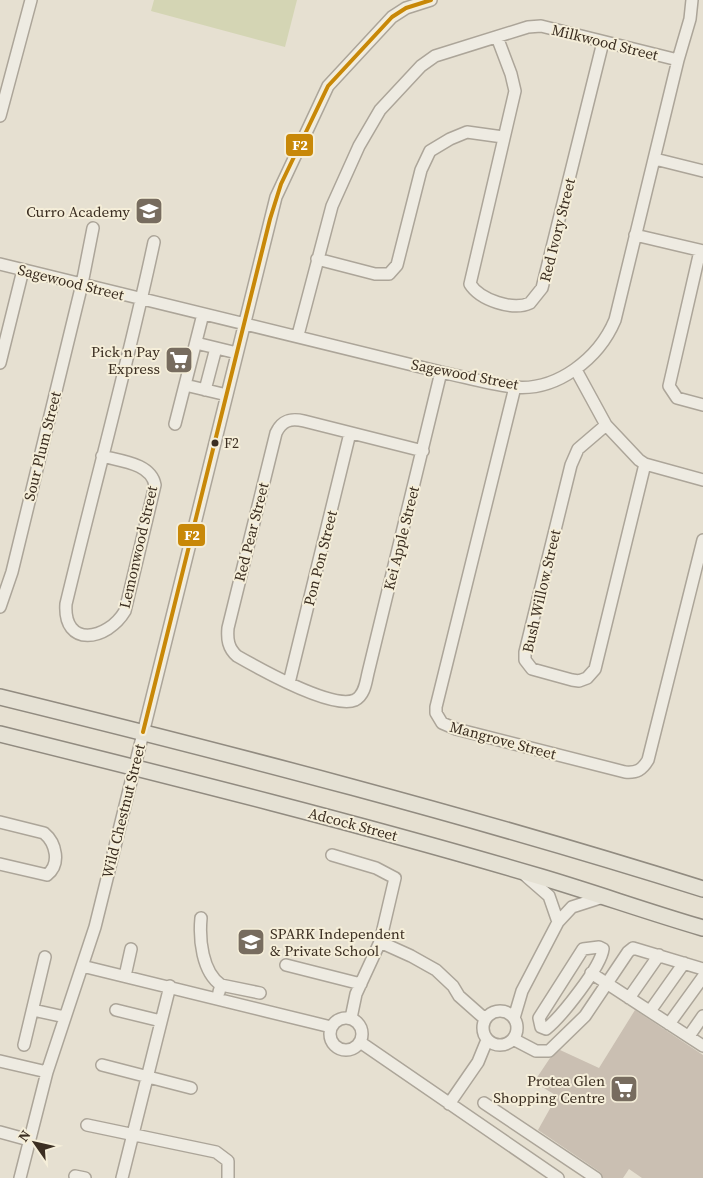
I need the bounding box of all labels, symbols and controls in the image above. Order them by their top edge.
street label: Milkwood Street [550,19,661,65]
line badge: F2 [285,133,314,157]
text: F2 [292,135,308,155]
street label: Red Ivory Street [534,176,580,284]
school or university icon: Curro Academy [134,196,164,226]
place label: Curro Academy [26,201,130,222]
street label: Sagewood Street [16,259,126,305]
place label: Pick n Pay Express [91,341,160,379]
supermarket icon: Pick n Pay Express [164,345,194,375]
street label: Sagewood Street [410,353,520,395]
street label: Sour Plum Street [18,389,66,503]
place label: F2 [224,433,239,453]
marker: F2 [210,438,220,448]
street label: Red Pear Street [229,480,273,584]
street label: Lemonwood Street [114,483,162,610]
street label: Kei Apple Street [378,484,424,592]
street label: Pon Pon Street [298,508,342,608]
line badge: F2 [177,523,206,547]
text: F2 [184,525,200,545]
street label: Bush Willow Street [517,527,565,655]
street label: Mangrove Street [448,716,559,764]
street label: Wild Chestnut Street [96,742,150,880]
street label: Adcock Street [306,802,400,846]
place label: SPARK Independent & Private School [270,923,405,961]
school or university icon: SPARK Independent & Private School [236,927,266,957]
place label: Protea Glen Shopping Centre [493,1070,605,1108]
supermarket icon: Protea Glen Shopping Centre [609,1074,639,1104]
north arrow [10,1118,60,1168]
text: N [13,1126,35,1146]

